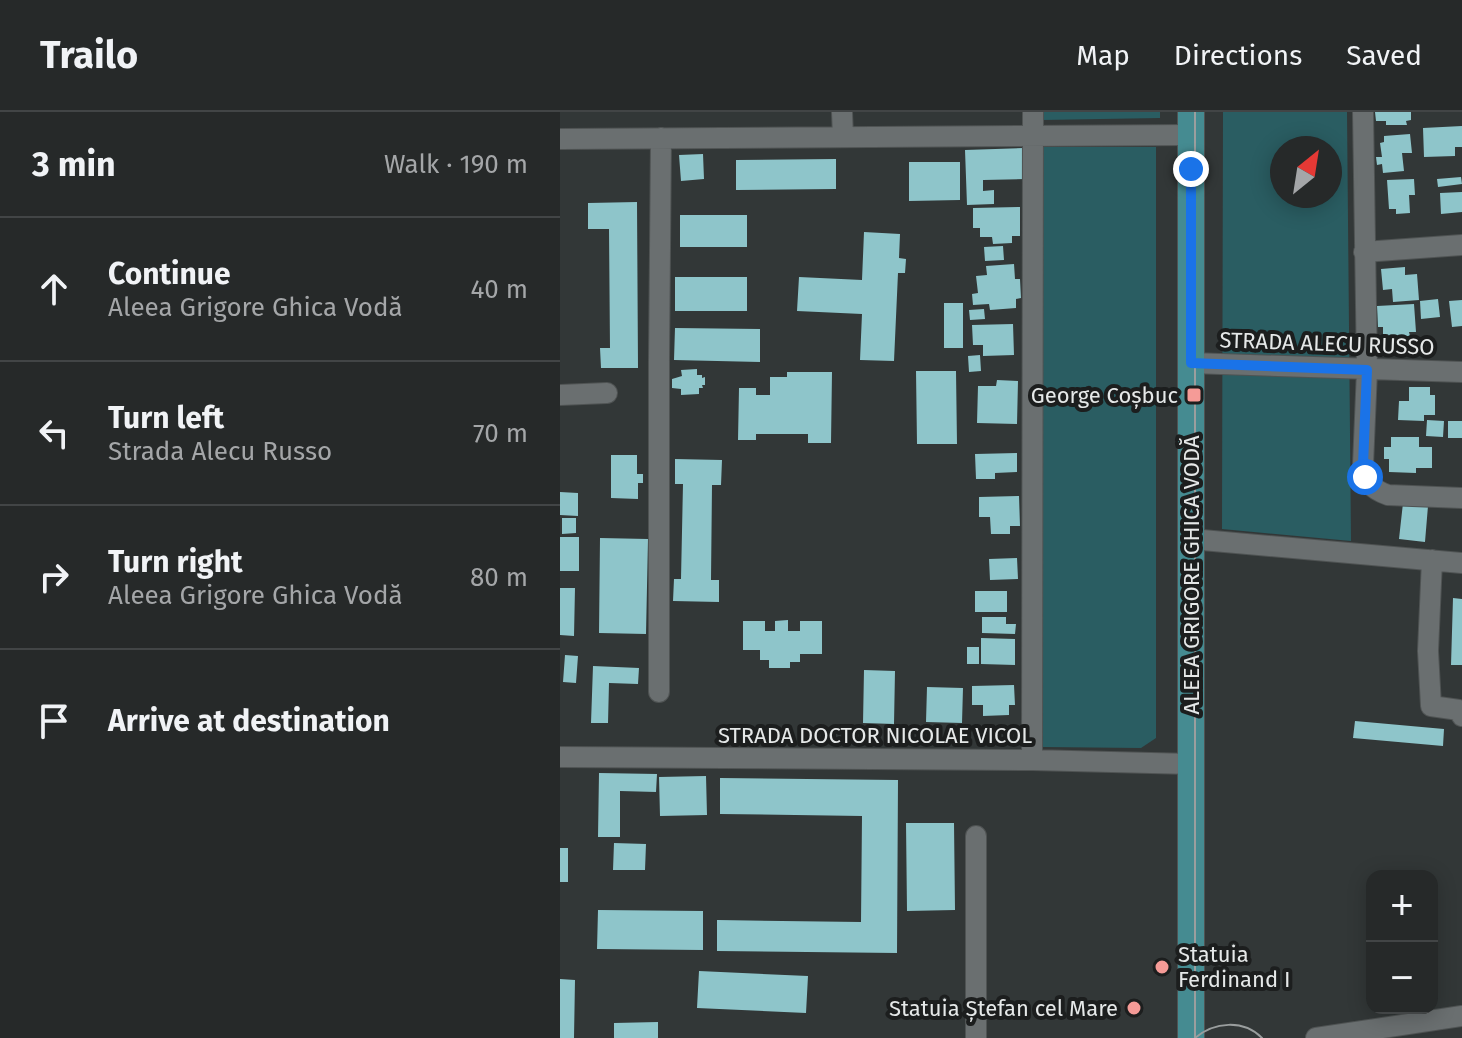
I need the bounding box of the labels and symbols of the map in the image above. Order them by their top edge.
north arrow [1270,136,1342,208]
route end [1173,151,1209,187]
street label: STRADA ALECU RUSSO [1219,326,1435,361]
place label: George Coșbuc [1031,382,1178,409]
marker: George Coșbuc [1185,386,1203,404]
street label: ALEEA GRIGORE GHICA VODĂ [1178,435,1205,715]
route start [1347,459,1383,495]
street label: STRADA DOCTOR NICOLAE VICOL [718,722,1032,749]
place label: Statuia Ferdinand I [1178,941,1290,993]
marker: Statuia Ferdinand I [1153,958,1171,976]
place label: Statuia Ștefan cel Mare [889,995,1118,1022]
marker: Statuia Ștefan cel Mare [1125,999,1143,1017]

